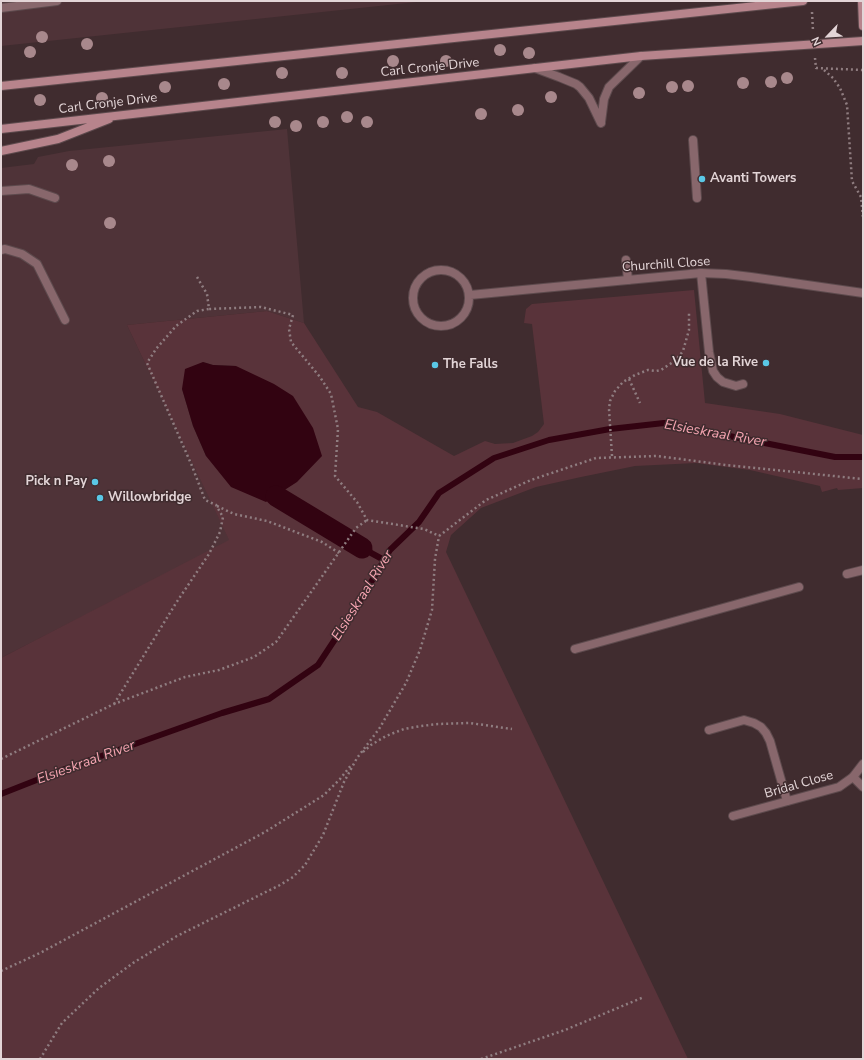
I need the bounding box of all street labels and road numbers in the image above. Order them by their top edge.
street label: Carl Cronje Drive [380,55,480,81]
street label: Carl Cronje Drive [58,90,158,118]
street label: Churchill Close [621,254,711,276]
street label: Bridal Close [763,768,835,802]

